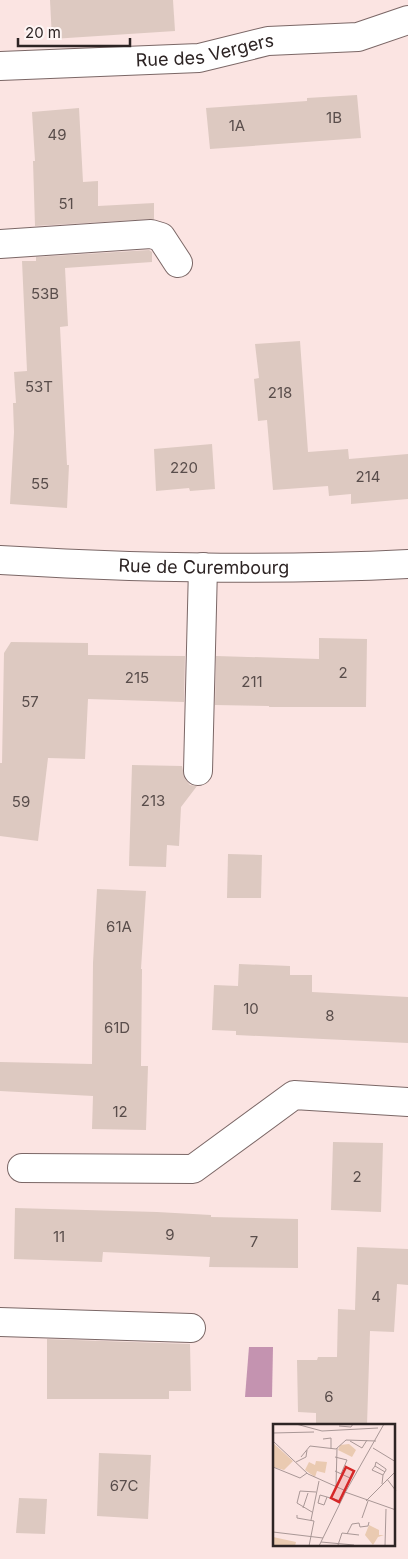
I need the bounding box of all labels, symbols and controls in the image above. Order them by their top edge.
scale bar [18,15,130,47]
text: 20 m [25,23,61,42]
street label: Rue des Vergers [135,30,274,71]
house number: 1B [326,108,342,127]
house number: 1A [229,116,245,135]
house number: 49 [48,125,67,144]
house number: 51 [58,194,74,213]
house number: 53B [31,284,59,303]
house number: 53T [25,377,53,396]
house number: 218 [268,383,292,402]
house number: 220 [170,458,198,477]
house number: 214 [356,467,380,486]
house number: 55 [31,474,49,493]
street label: Rue de Curembourg [118,555,289,578]
house number: 2 [338,663,348,682]
house number: 215 [125,668,149,687]
house number: 211 [241,672,263,691]
house number: 57 [21,692,39,711]
house number: 213 [141,791,165,810]
house number: 59 [12,792,30,811]
house number: 61A [106,917,132,936]
house number: 10 [243,999,259,1018]
house number: 8 [325,1006,335,1025]
house number: 61D [104,1018,130,1037]
house number: 12 [112,1102,128,1121]
house number: 2 [352,1167,362,1186]
house number: 9 [165,1225,175,1244]
house number: 11 [53,1227,65,1246]
house number: 7 [250,1232,258,1251]
house number: 4 [371,1287,381,1306]
house number: 6 [324,1387,334,1406]
inset map [273,1424,396,1546]
house number: 67C [110,1476,138,1495]

